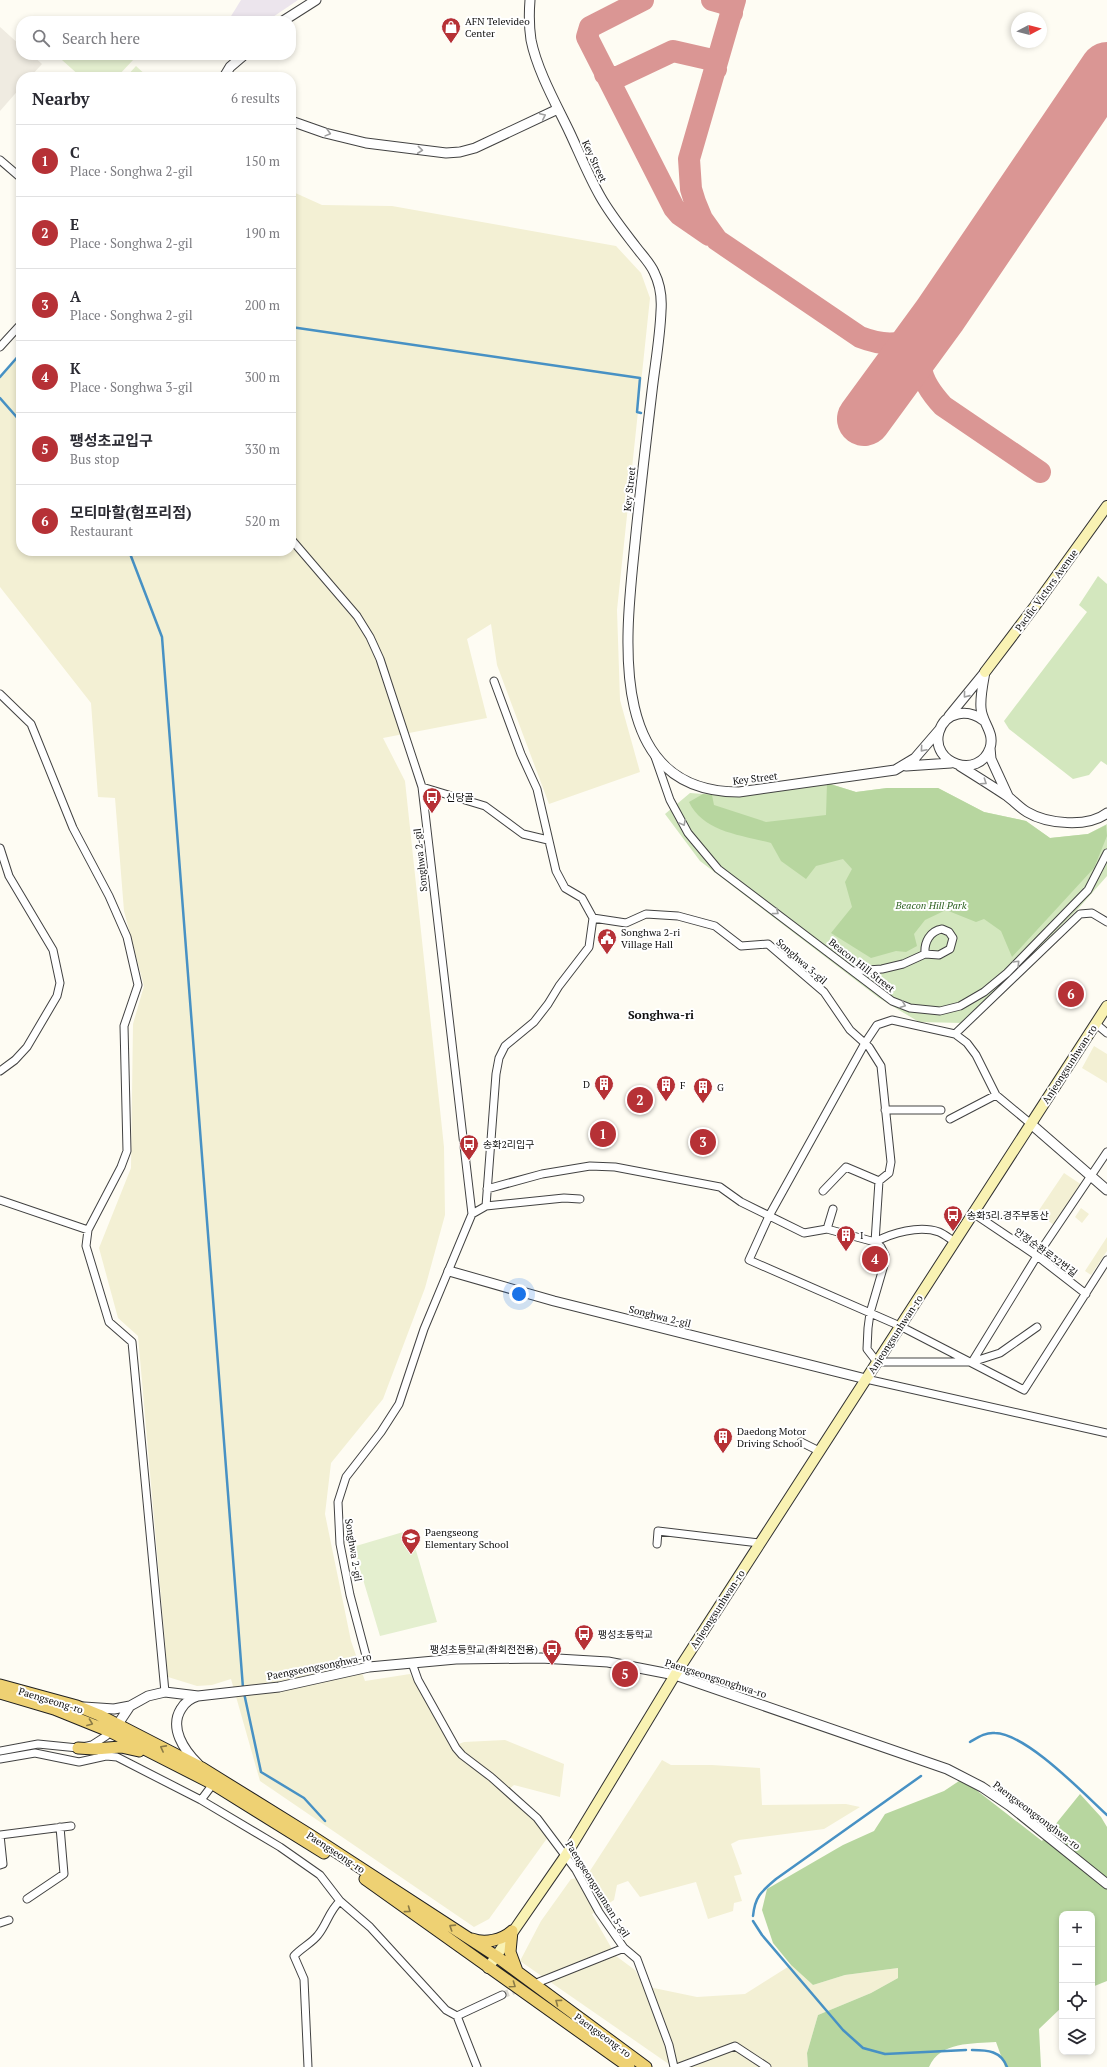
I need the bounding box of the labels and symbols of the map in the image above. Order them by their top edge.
north arrow [1011,12,1047,48]
place label: AFN Televideo Center [465,15,530,40]
shop icon: AFN Televideo Center [440,16,462,44]
one-way arrow [538,113,546,121]
one-way arrow [324,128,331,137]
street label: Key Street [579,138,610,185]
one-way arrow [417,145,423,154]
street label: Key Street [621,466,638,512]
street label: Pacific Victors Avenue [1012,547,1081,634]
one-way arrow [963,691,970,698]
one-way arrow [921,744,928,751]
street label: Key Street [732,769,778,788]
one-way arrow [979,777,986,784]
bus stop icon: 신당골 [421,786,443,814]
place label: 신당골 [446,791,474,804]
one-way arrow [678,819,685,827]
street label: Songhwa 2-gil [411,828,430,892]
park label: Beacon Hill Park [895,899,967,912]
one-way arrow [771,907,778,914]
place label: Songhwa 2-ri Village Hall [621,926,680,951]
public building icon: Songhwa 2-ri Village Hall [596,927,618,955]
street label: Songhwa 3-gil [773,936,830,987]
street label: Beacon Hill Street [826,936,897,995]
one-way arrow [1012,960,1020,968]
pin: 6 [1058,979,1084,1009]
one-way arrow [899,1001,906,1009]
district label: Songhwa-ri [628,1007,694,1022]
street label: Anjeongsunhwan-ro [1039,1022,1100,1106]
building icon: D [593,1073,615,1101]
building icon: F [655,1074,677,1102]
building icon: G [692,1076,714,1104]
place label: D [583,1078,590,1091]
place label: F [680,1079,685,1092]
place label: G [717,1081,724,1094]
pin: 2 [627,1085,653,1115]
pin: 1 [590,1119,616,1149]
pin: 3 [690,1127,716,1157]
bus stop icon: 송화2리입구 [458,1133,480,1161]
place label: 송화2리입구 [483,1138,534,1151]
bus stop icon: 송화3리.경주부동산 [942,1204,964,1232]
place label: 송화3리.경주부동산 [967,1209,1049,1222]
building icon: I [835,1224,857,1252]
street label: 안정순환로32번길 [1012,1225,1080,1280]
place label: I [860,1229,864,1242]
pin: 4 [862,1244,888,1274]
your location [509,1284,529,1304]
street label: Anjeongsunhwan-ro [865,1292,926,1376]
street label: Songhwa 2-gil [627,1302,692,1330]
place label: Daedong Motor Driving School [737,1425,806,1450]
building icon: Daedong Motor Driving School [712,1426,734,1454]
street label: Songhwa 2-gil [342,1518,365,1583]
place label: Paengseong Elementary School [425,1526,509,1551]
school or university icon: Paengseong Elementary School [400,1527,422,1555]
street label: Anjeongsunhwan-ro [687,1567,748,1651]
bus stop icon: 팽성초등학교 [573,1623,595,1651]
place label: 팽성초등학교 [598,1628,653,1641]
bus stop icon: 팽성초등학교(좌회전전용) [541,1638,563,1666]
place label: 팽성초등학교(좌회전전용) [430,1643,538,1656]
street label: Paengseongsonghwa-ro [266,1650,373,1683]
street label: Paengseongsonghwa-ro [663,1656,769,1701]
pin: 5 [612,1659,638,1689]
street label: Paengseong-ro [17,1684,85,1717]
one-way arrow [87,1718,94,1726]
one-way arrow [160,1745,168,1753]
street label: Paengseongsonghwa-ro [990,1778,1083,1853]
street label: Paengseong-ro [304,1829,368,1876]
street label: Paengseongnamsan 5-gil [563,1839,633,1940]
one-way arrow [403,1905,410,1912]
one-way arrow [449,1925,456,1932]
one-way arrow [509,1981,516,1988]
one-way arrow [556,2000,563,2007]
street label: Paengseong-ro [572,2010,634,2061]

